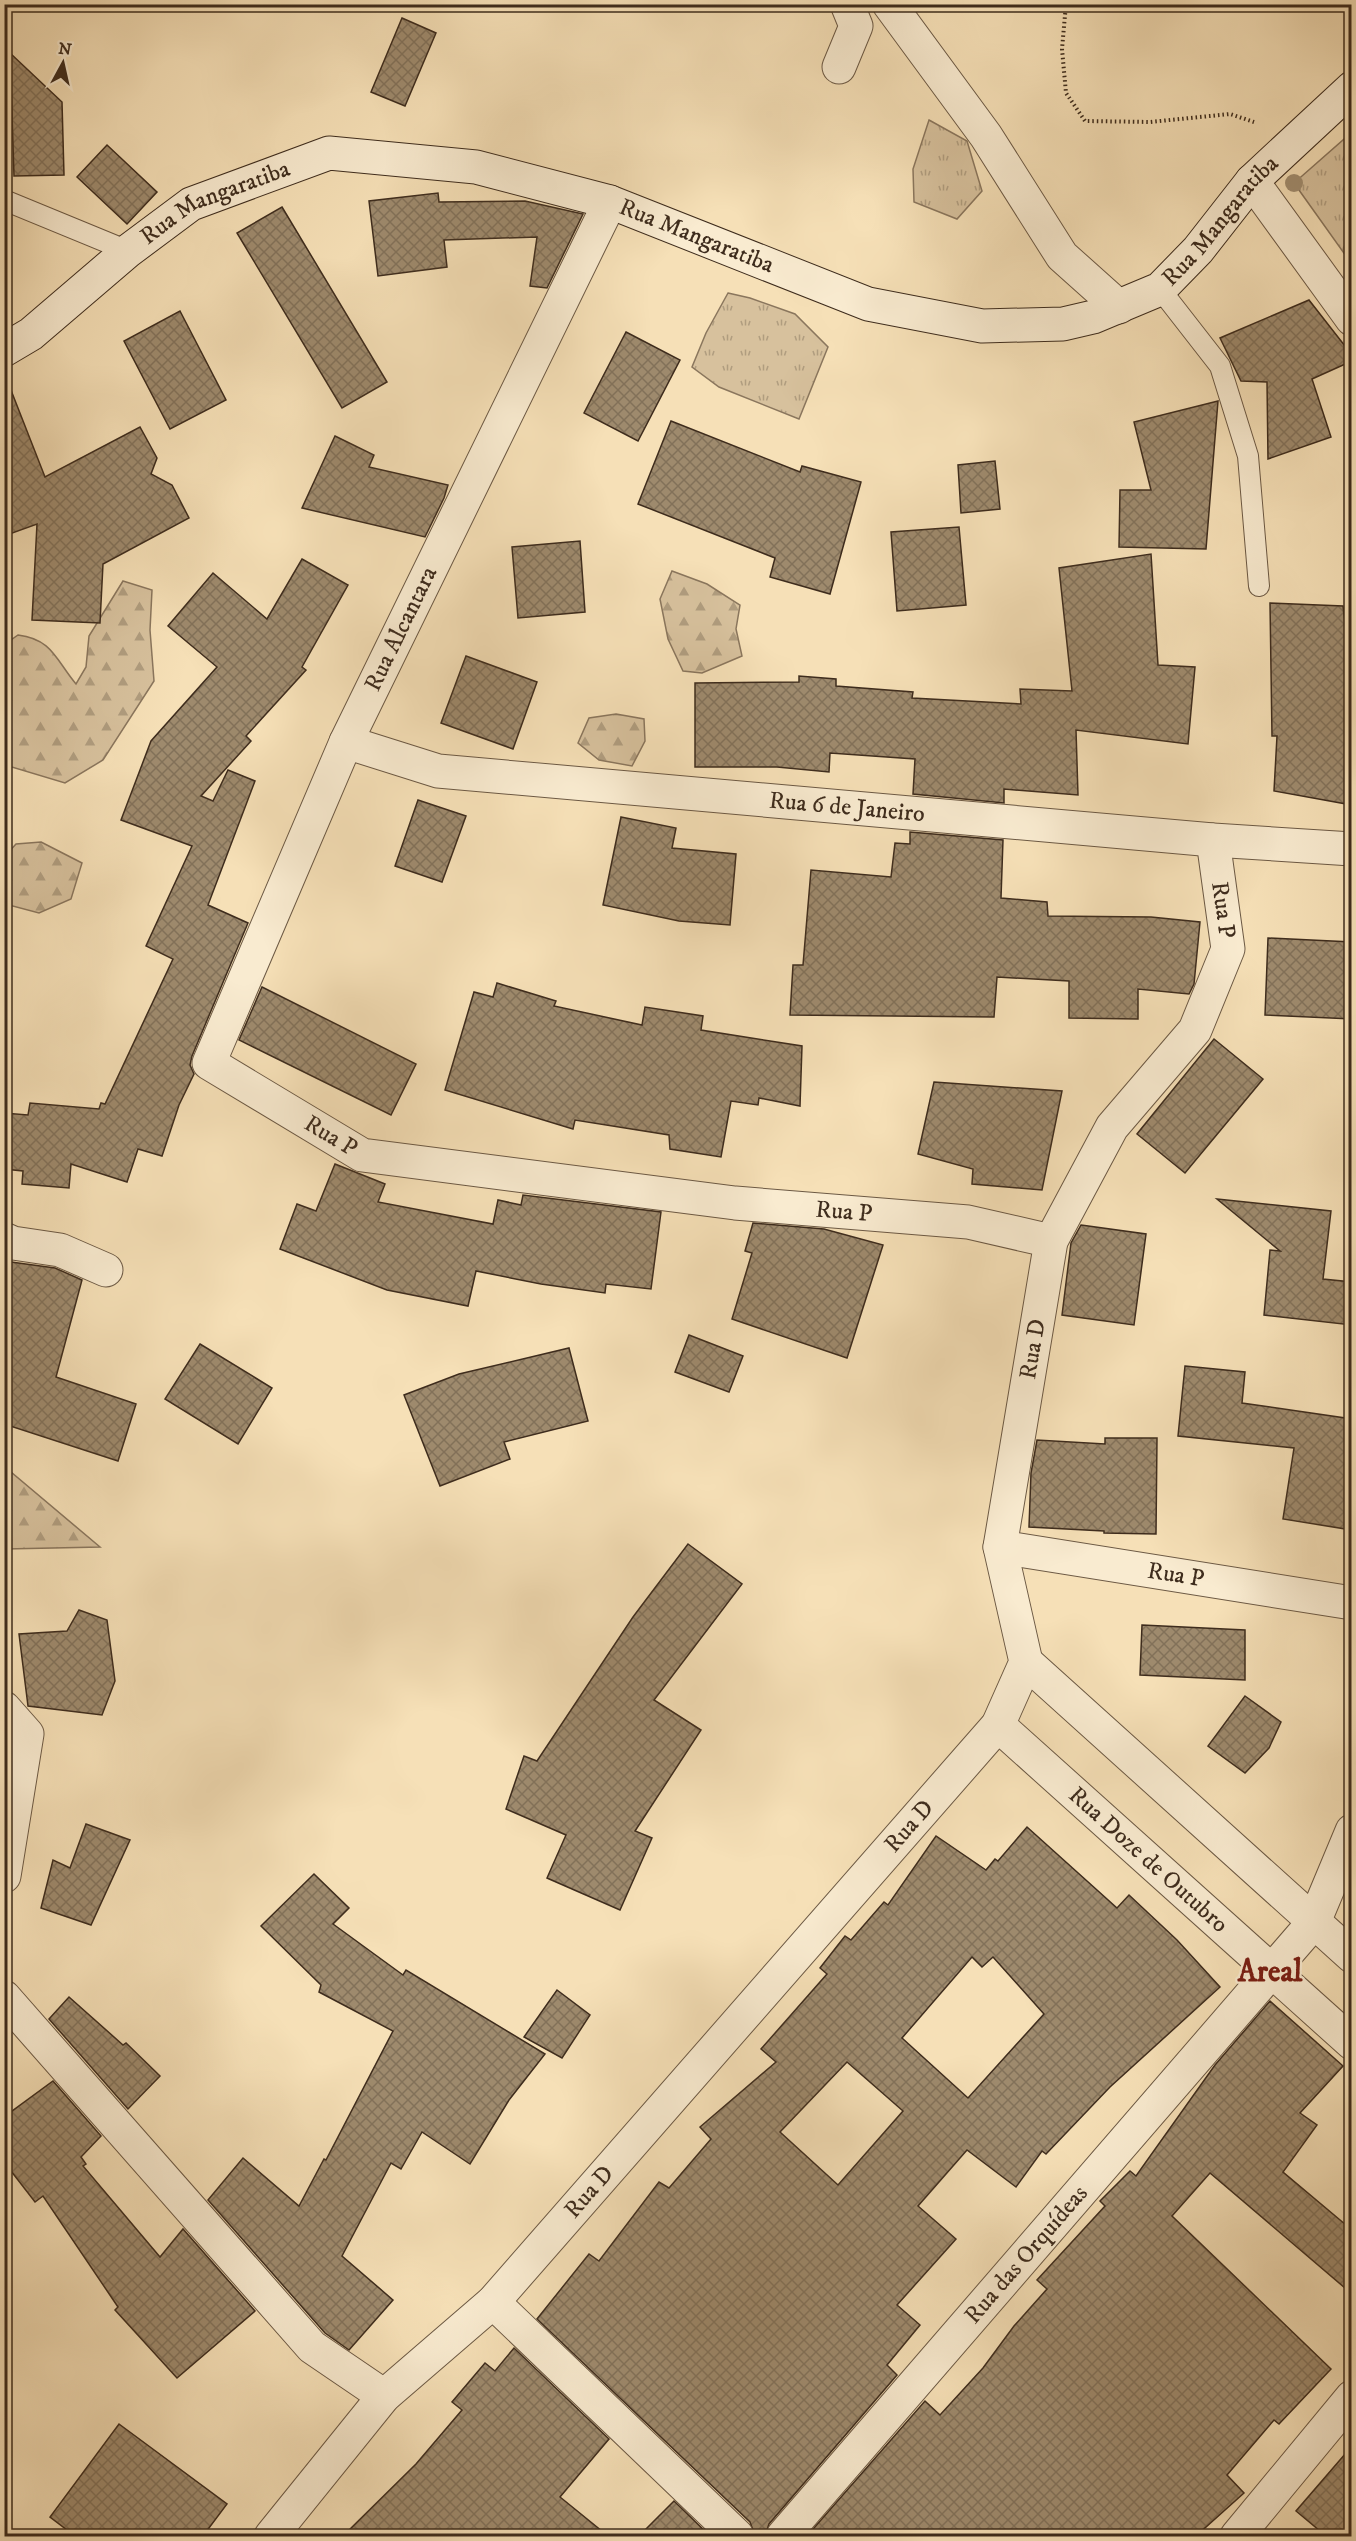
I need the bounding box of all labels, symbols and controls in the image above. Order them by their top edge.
north arrow [33,33,93,93]
text: N [57,38,73,60]
street label: Rua Mangaratiba [1156,148,1286,293]
street label: Rua Mangaratiba [134,153,295,252]
street label: Rua Mangaratiba [615,192,779,281]
street label: Rua Alcantara [358,561,444,696]
street label: Rua 6 de Janeiro [768,786,926,829]
street label: Rua P [1204,880,1242,940]
street label: Rua P [299,1109,363,1164]
street label: Rua P [814,1195,874,1229]
street label: Rua D [1013,1317,1053,1382]
street label: Rua P [1145,1556,1206,1594]
street label: Rua Doze de Outubro [1062,1780,1234,1940]
street label: Rua D [878,1794,941,1859]
district label: Areal [1237,1954,1303,1991]
street label: Rua D [558,2159,621,2225]
street label: Rua das Orquídeas [958,2179,1095,2330]

